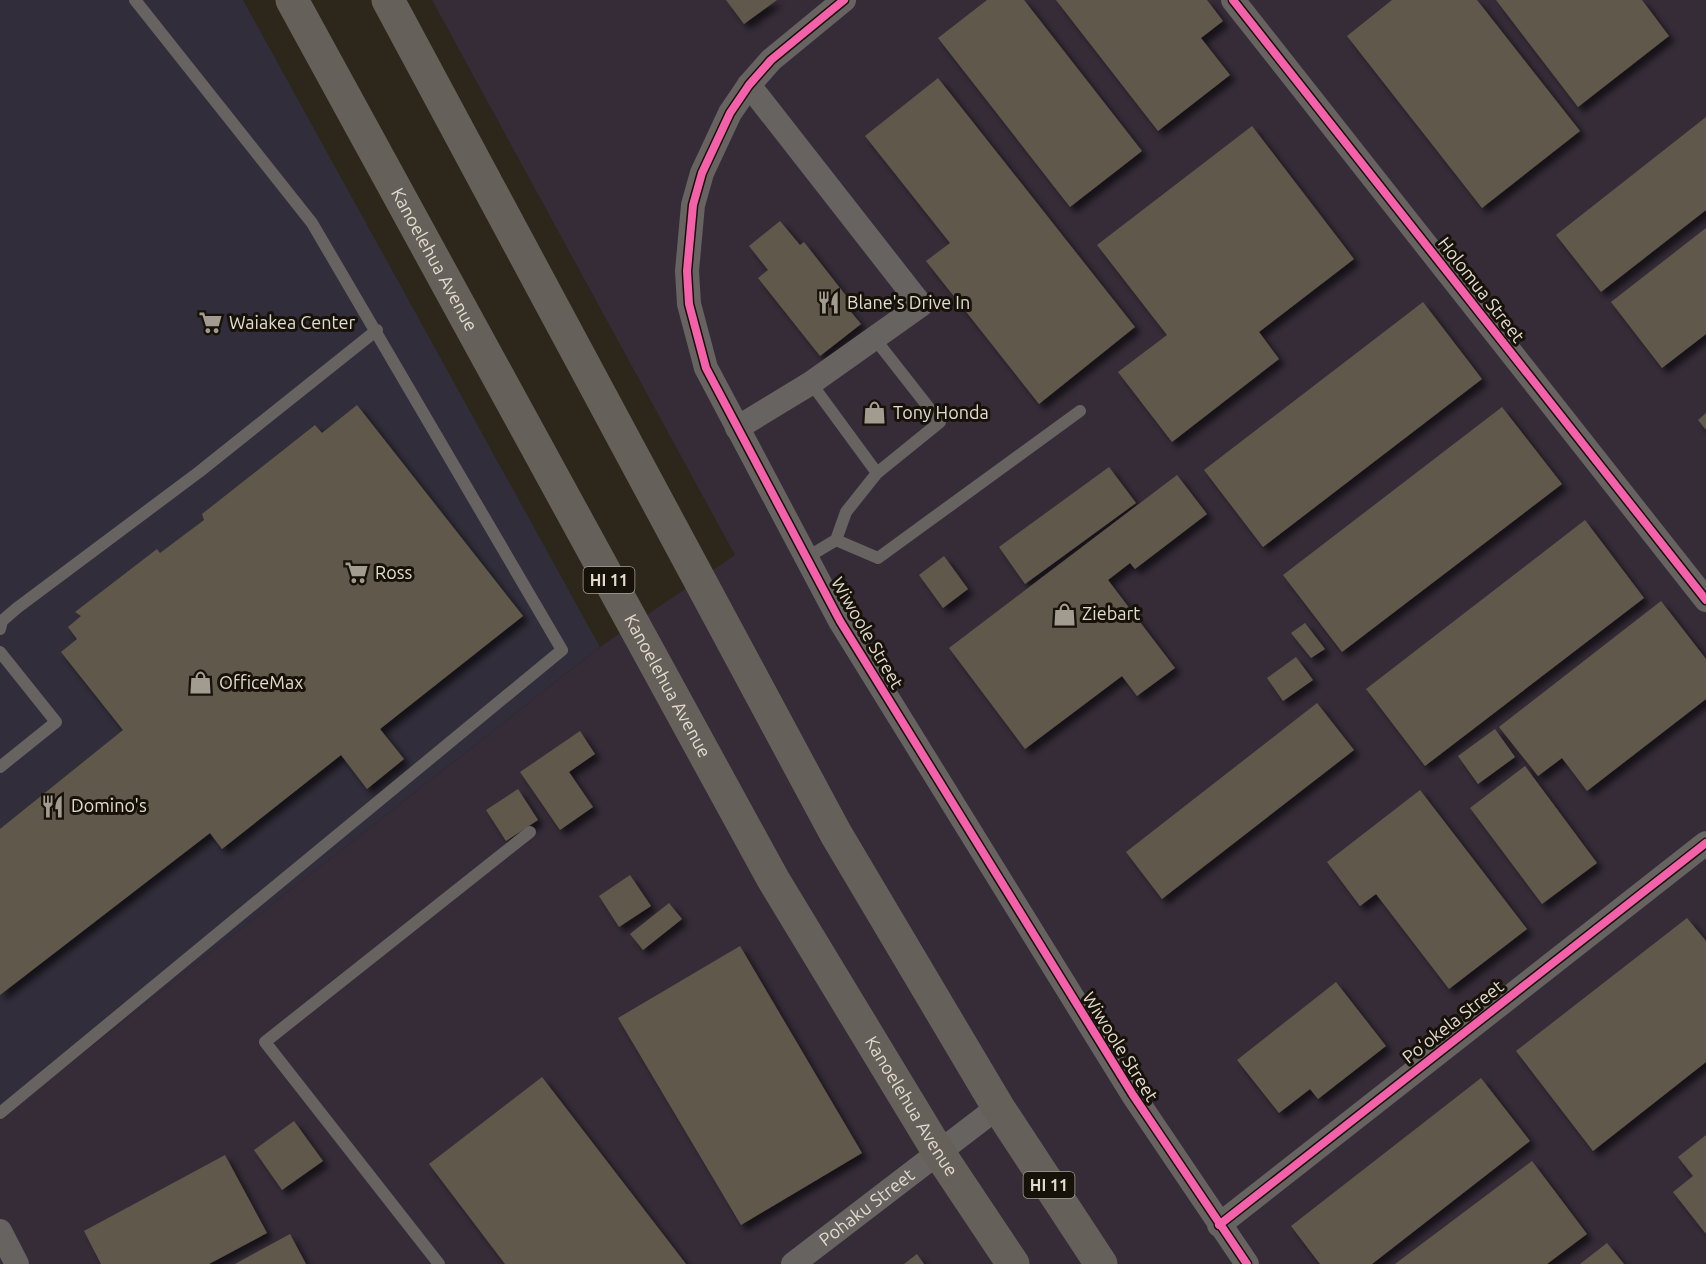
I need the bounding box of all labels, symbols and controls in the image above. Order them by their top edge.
street label: Kanoelehua Avenue [388,184,482,334]
street label: Holomua Street [1435,233,1529,346]
restaurant icon: Blane's Drive In [816,290,842,316]
place label: Blane's Drive In [847,292,970,312]
supermarket icon: Waiakea Center [198,310,224,336]
place label: Waiakea Center [229,312,355,332]
shop icon: Tony Honda [862,400,888,426]
place label: Tony Honda [893,402,989,422]
supermarket icon: Ross [344,560,370,586]
place label: Ross [375,562,413,582]
road number: HI 11 [584,567,634,593]
street label: Wiwoole Street [828,573,908,692]
shop icon: Ziebart [1051,601,1077,627]
place label: Ziebart [1082,603,1140,623]
street label: Kanoelehua Avenue [621,610,716,761]
shop icon: OfficeMax [188,670,214,696]
place label: OfficeMax [219,672,303,692]
restaurant icon: Domino's [40,793,66,819]
place label: Domino's [71,795,147,815]
street label: Po‘okela Street [1398,976,1507,1067]
street label: Wiwoole Street [1079,988,1163,1105]
street label: Kanoelehua Avenue [862,1032,962,1179]
street label: Pohaku Street [815,1164,918,1249]
road number: HI 11 [1024,1172,1074,1198]

